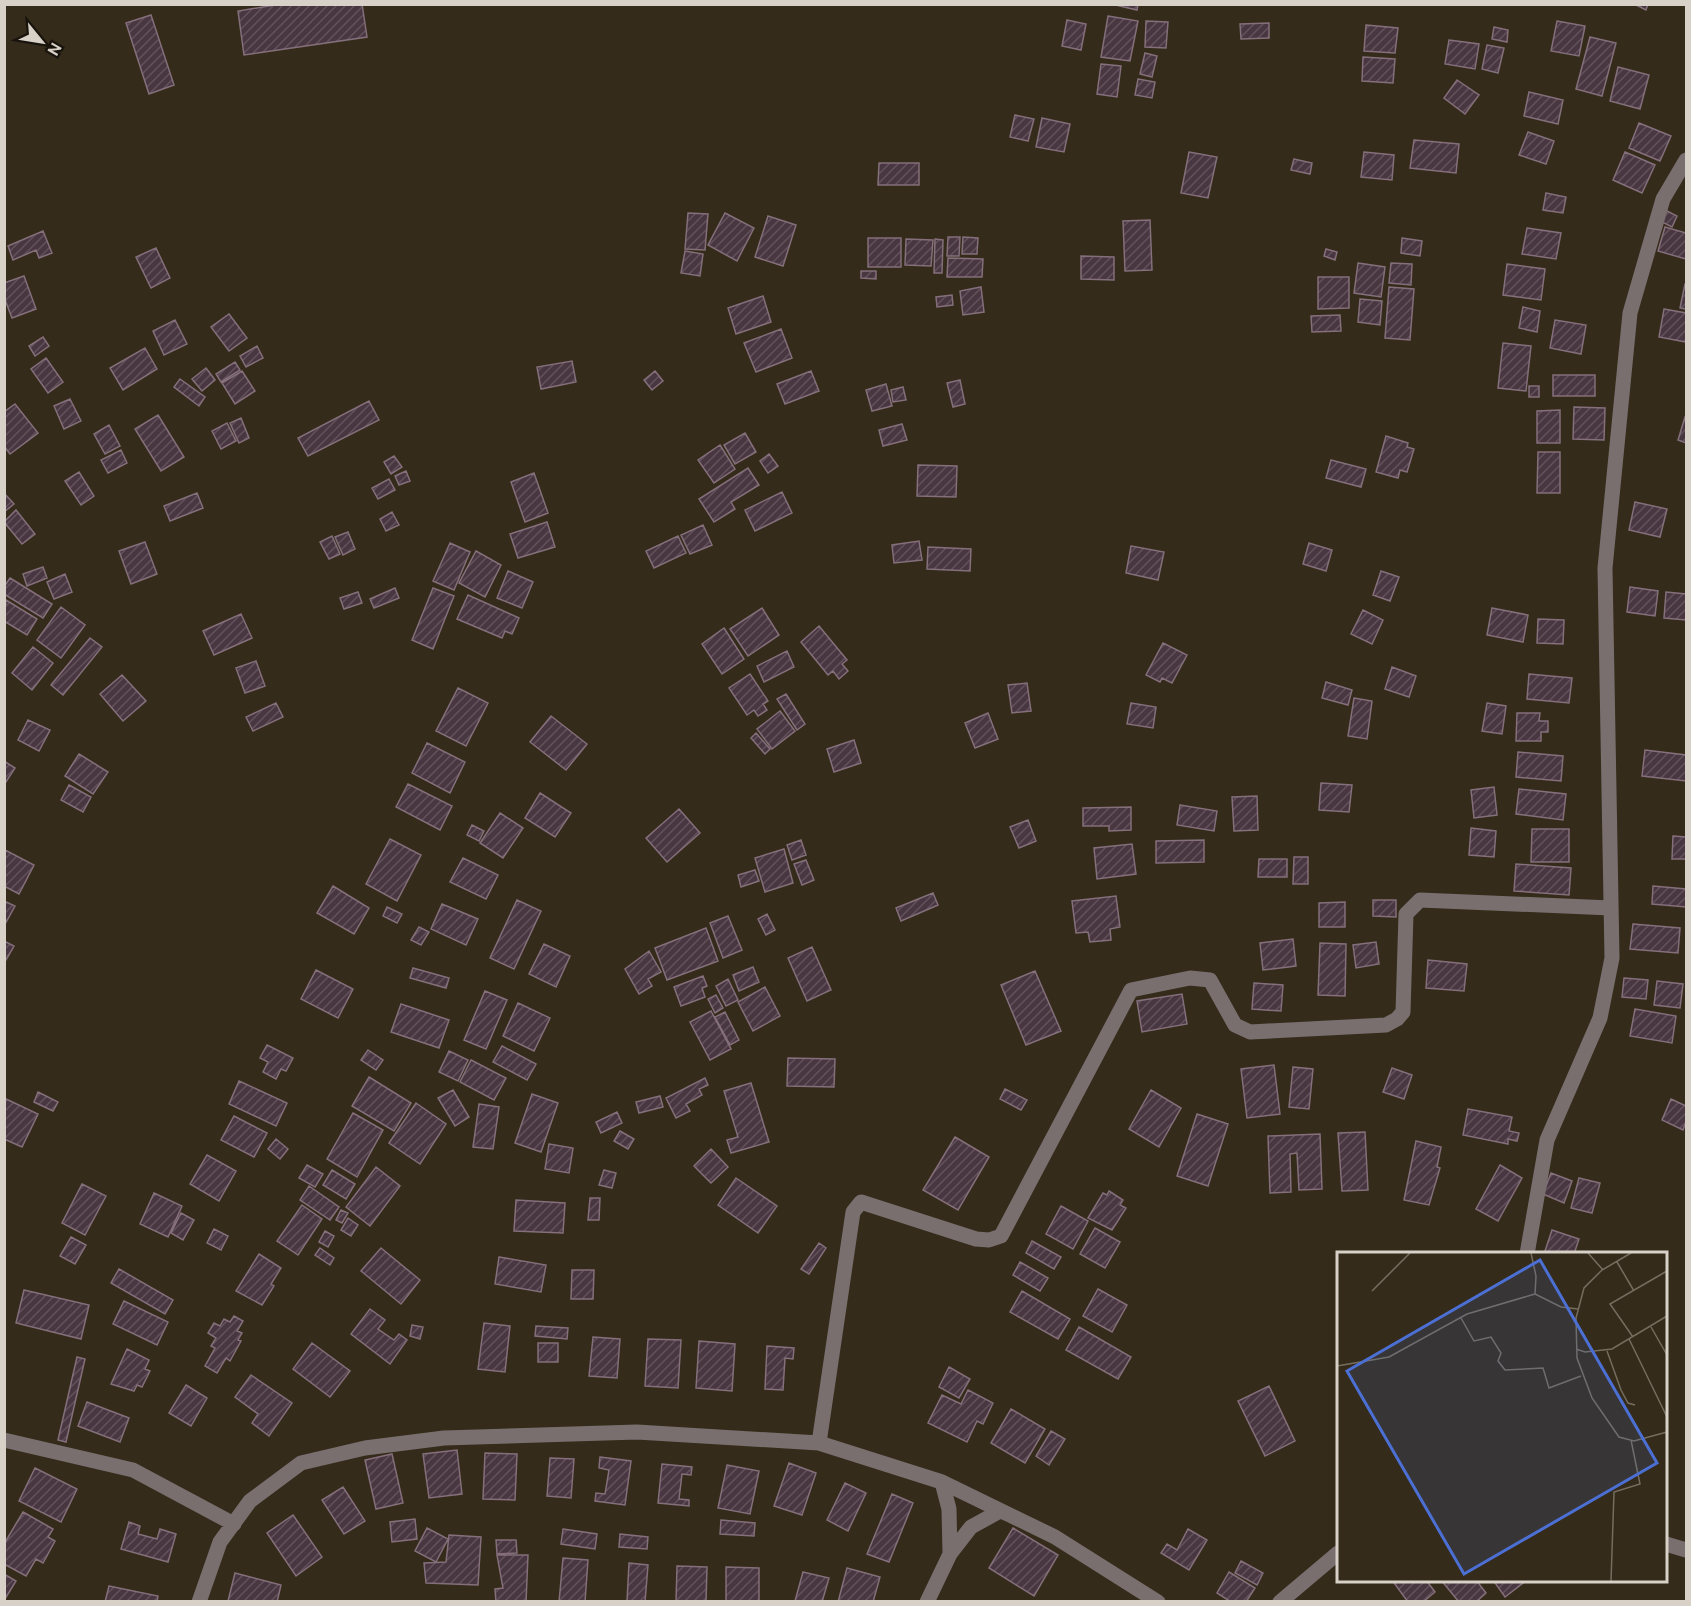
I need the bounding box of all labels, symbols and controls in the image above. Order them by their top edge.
north arrow [12,12,72,72]
text: N [44,40,66,59]
inset map [1337,1252,1667,1582]

